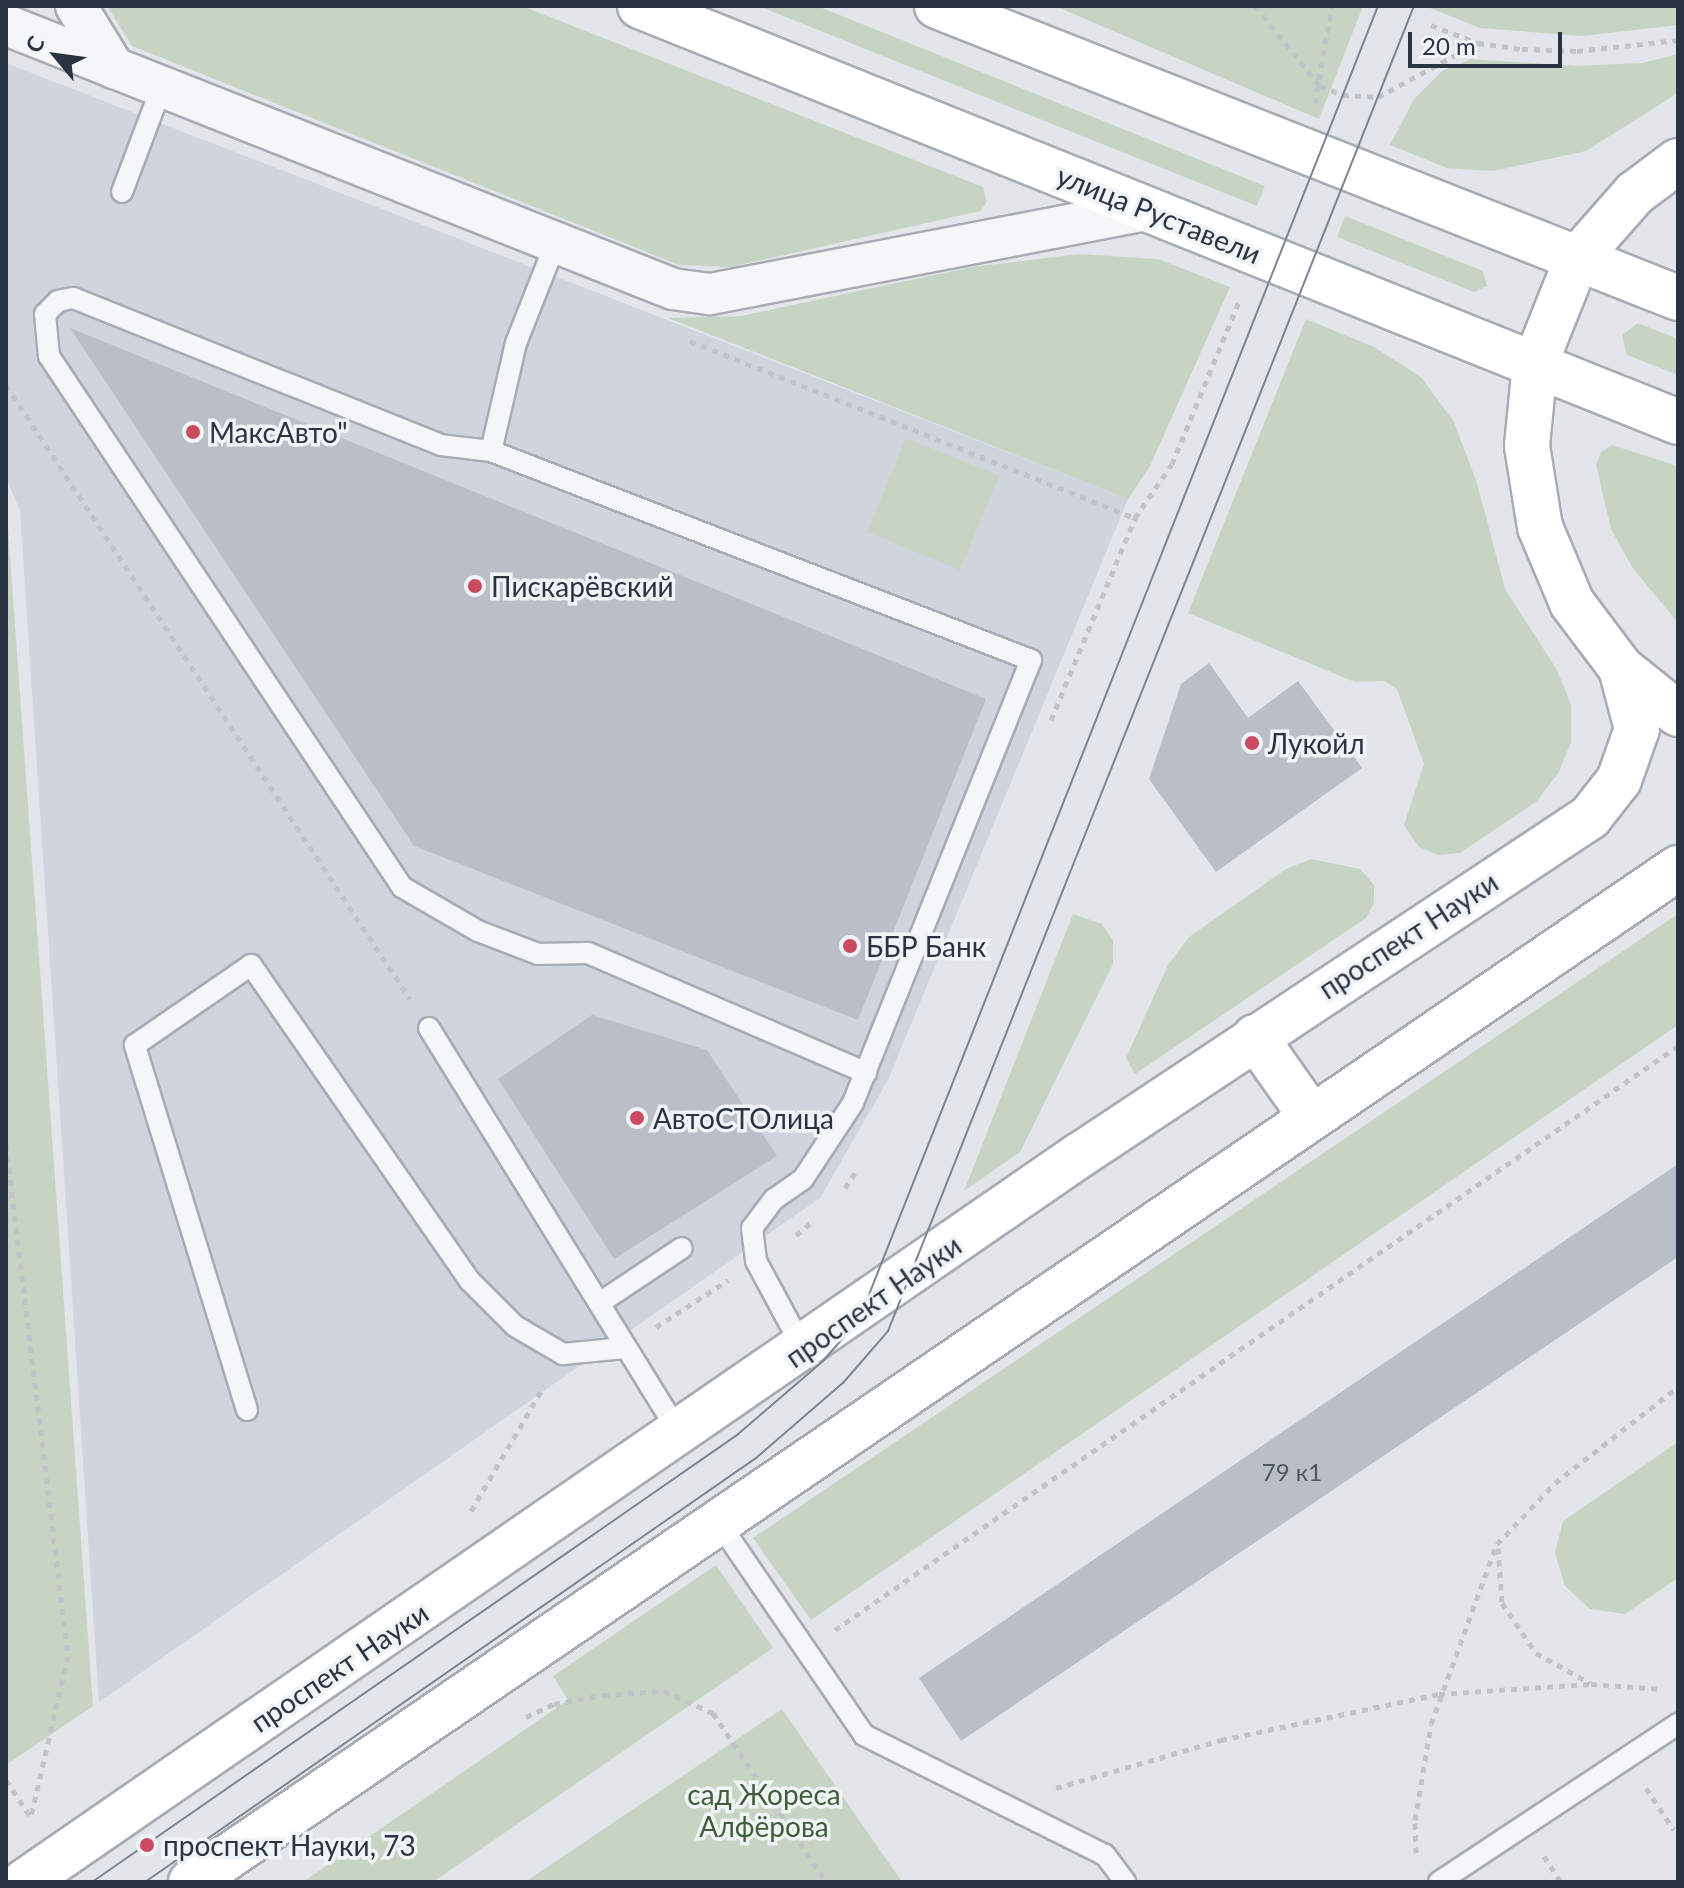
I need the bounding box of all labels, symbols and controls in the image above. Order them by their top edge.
north arrow [16,16,96,96]
scale bar [1412,16,1566,66]
text: С [19,31,50,57]
text: 20 m [1422,31,1476,60]
street label: улица Руставели [1052,158,1266,270]
place label: МаксАвто" [209,415,348,449]
marker: МаксАвто" [184,423,202,441]
place label: Пискарёвский [491,569,674,603]
marker: Пискарёвский [466,577,484,595]
place label: Лукойл [1268,726,1365,760]
marker: Лукойл [1243,734,1261,752]
street label: проспект Науки [1312,865,1504,1005]
place label: ББР Банк [866,929,986,963]
marker: ББР Банк [841,937,859,955]
place label: АвтоСТОлица [653,1101,834,1135]
marker: АвтоСТОлица [628,1109,646,1127]
street label: проспект Науки [779,1228,967,1374]
house number: 79 к1 [1262,1458,1322,1486]
street label: проспект Науки [244,1595,434,1739]
park label: сад Жореса Алфёрова [687,1777,841,1843]
place label: проспект Науки, 73 [163,1828,416,1862]
marker: проспект Науки, 73 [138,1836,156,1854]

